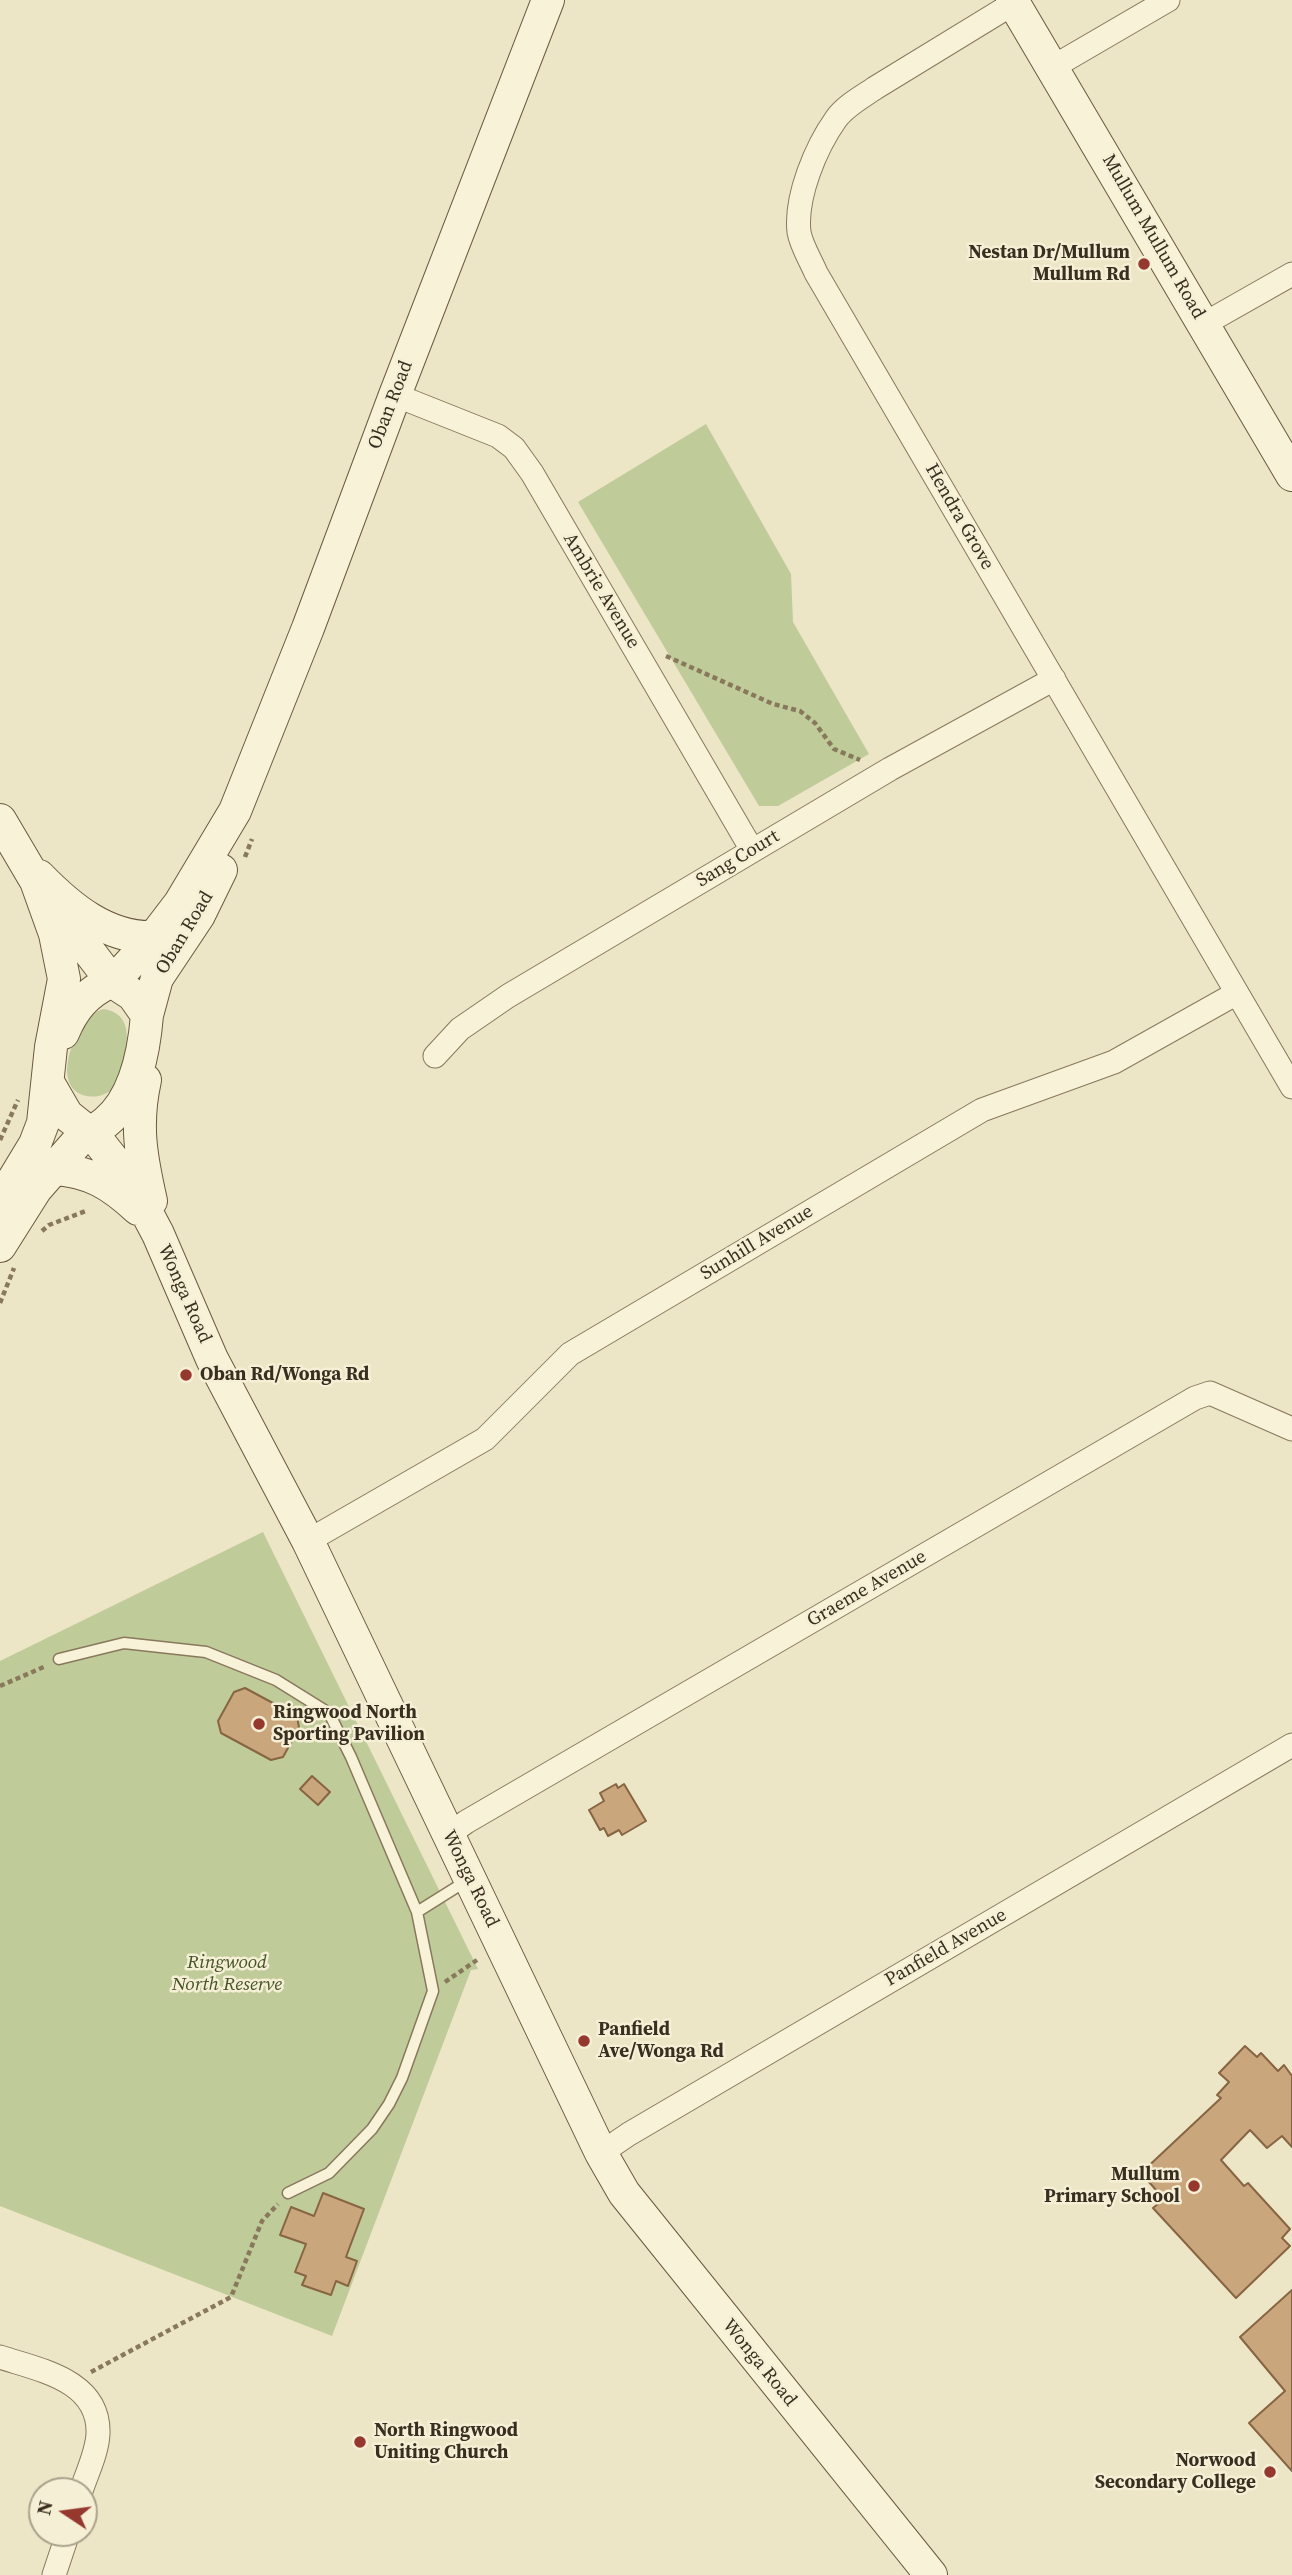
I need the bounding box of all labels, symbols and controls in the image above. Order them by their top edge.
street label: Mullum Mullum Road [1097,151,1209,323]
place label: Nestan Dr/Mullum Mullum Rd [968,242,1130,286]
marker: Nestan Dr/Mullum Mullum Rd [1136,256,1152,272]
street label: Oban Road [364,358,418,452]
street label: Hendra Grove [919,460,999,574]
street label: Ambrie Avenue [558,529,644,653]
street label: Sang Court [692,825,784,893]
street label: Oban Road [151,887,219,979]
street label: Sunhill Avenue [697,1200,817,1286]
street label: Wonga Road [152,1241,216,1347]
place label: Oban Rd/Wonga Rd [200,1364,369,1386]
marker: Oban Rd/Wonga Rd [178,1367,194,1383]
street label: Graeme Avenue [803,1546,931,1632]
place label: Ringwood North Sporting Pavilion [273,1702,425,1746]
marker: Ringwood North Sporting Pavilion [251,1716,267,1732]
street label: Wonga Road [437,1827,503,1931]
street label: Panfield Avenue [881,1904,1011,1992]
park label: Ringwood North Reserve [172,1952,282,1996]
place label: Panfield Ave/Wonga Rd [598,2019,724,2063]
marker: Panfield Ave/Wonga Rd [576,2033,592,2049]
place label: Mullum Primary School [1044,2164,1180,2208]
marker: Mullum Primary School [1186,2178,1202,2194]
street label: Wonga Road [717,2315,801,2411]
place label: North Ringwood Uniting Church [374,2420,518,2464]
marker: North Ringwood Uniting Church [352,2434,368,2450]
place label: Norwood Secondary College [1095,2450,1256,2494]
marker: Norwood Secondary College [1262,2464,1278,2480]
north arrow [28,2477,98,2547]
text: N [30,2498,59,2517]

